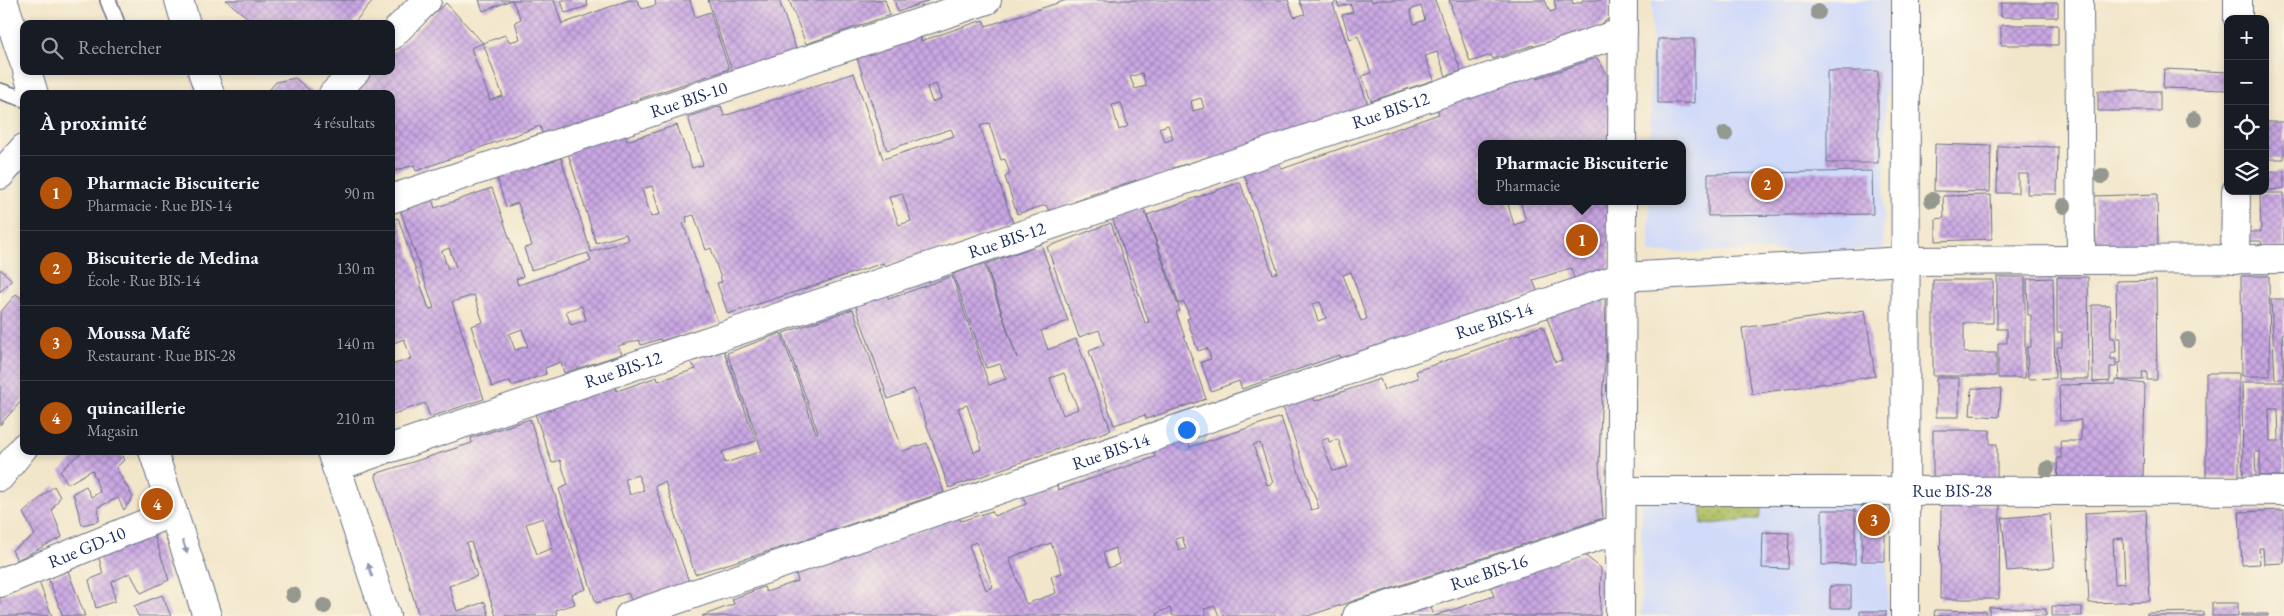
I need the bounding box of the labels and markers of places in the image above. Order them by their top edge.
pin: 2 [1751,165,1783,203]
pin: 1 [1566,221,1598,259]
pin: 4 [141,485,173,523]
pin: 3 [1858,501,1890,539]

